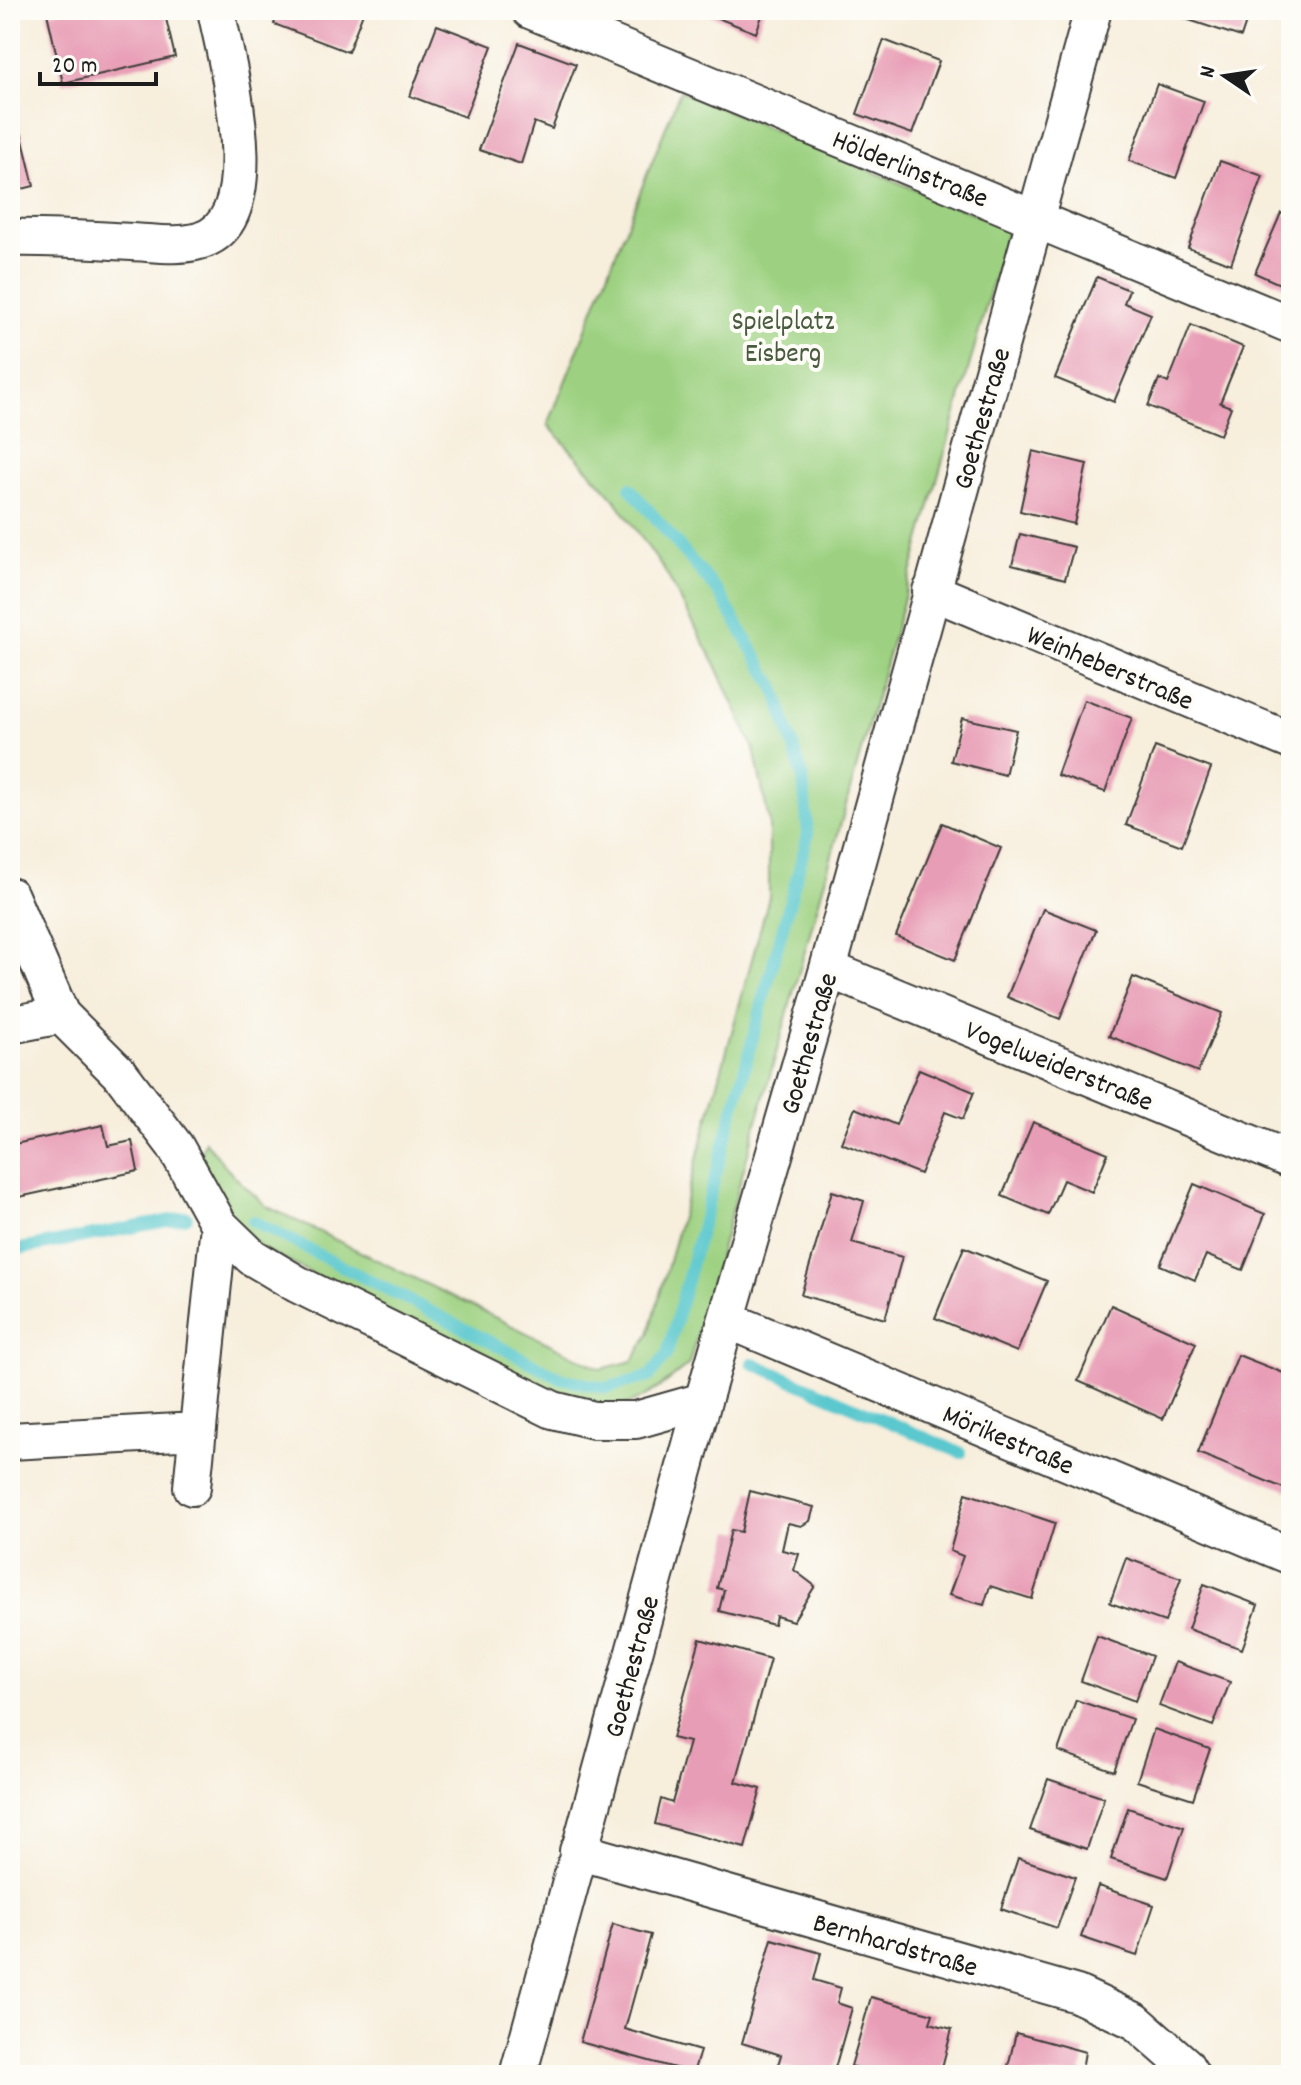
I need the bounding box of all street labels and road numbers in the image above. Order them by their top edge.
street label: Hölderlinstraße [825,122,993,221]
street label: Goethestraße [946,344,1024,495]
street label: Weinheberstraße [1019,617,1199,724]
street label: Goethestraße [773,969,851,1120]
street label: Vogelweiderstraße [958,1013,1158,1125]
street label: Mörikestraße [935,1397,1079,1488]
street label: Goethestraße [597,1592,673,1743]
street label: Bernhardstraße [808,1905,982,1990]

